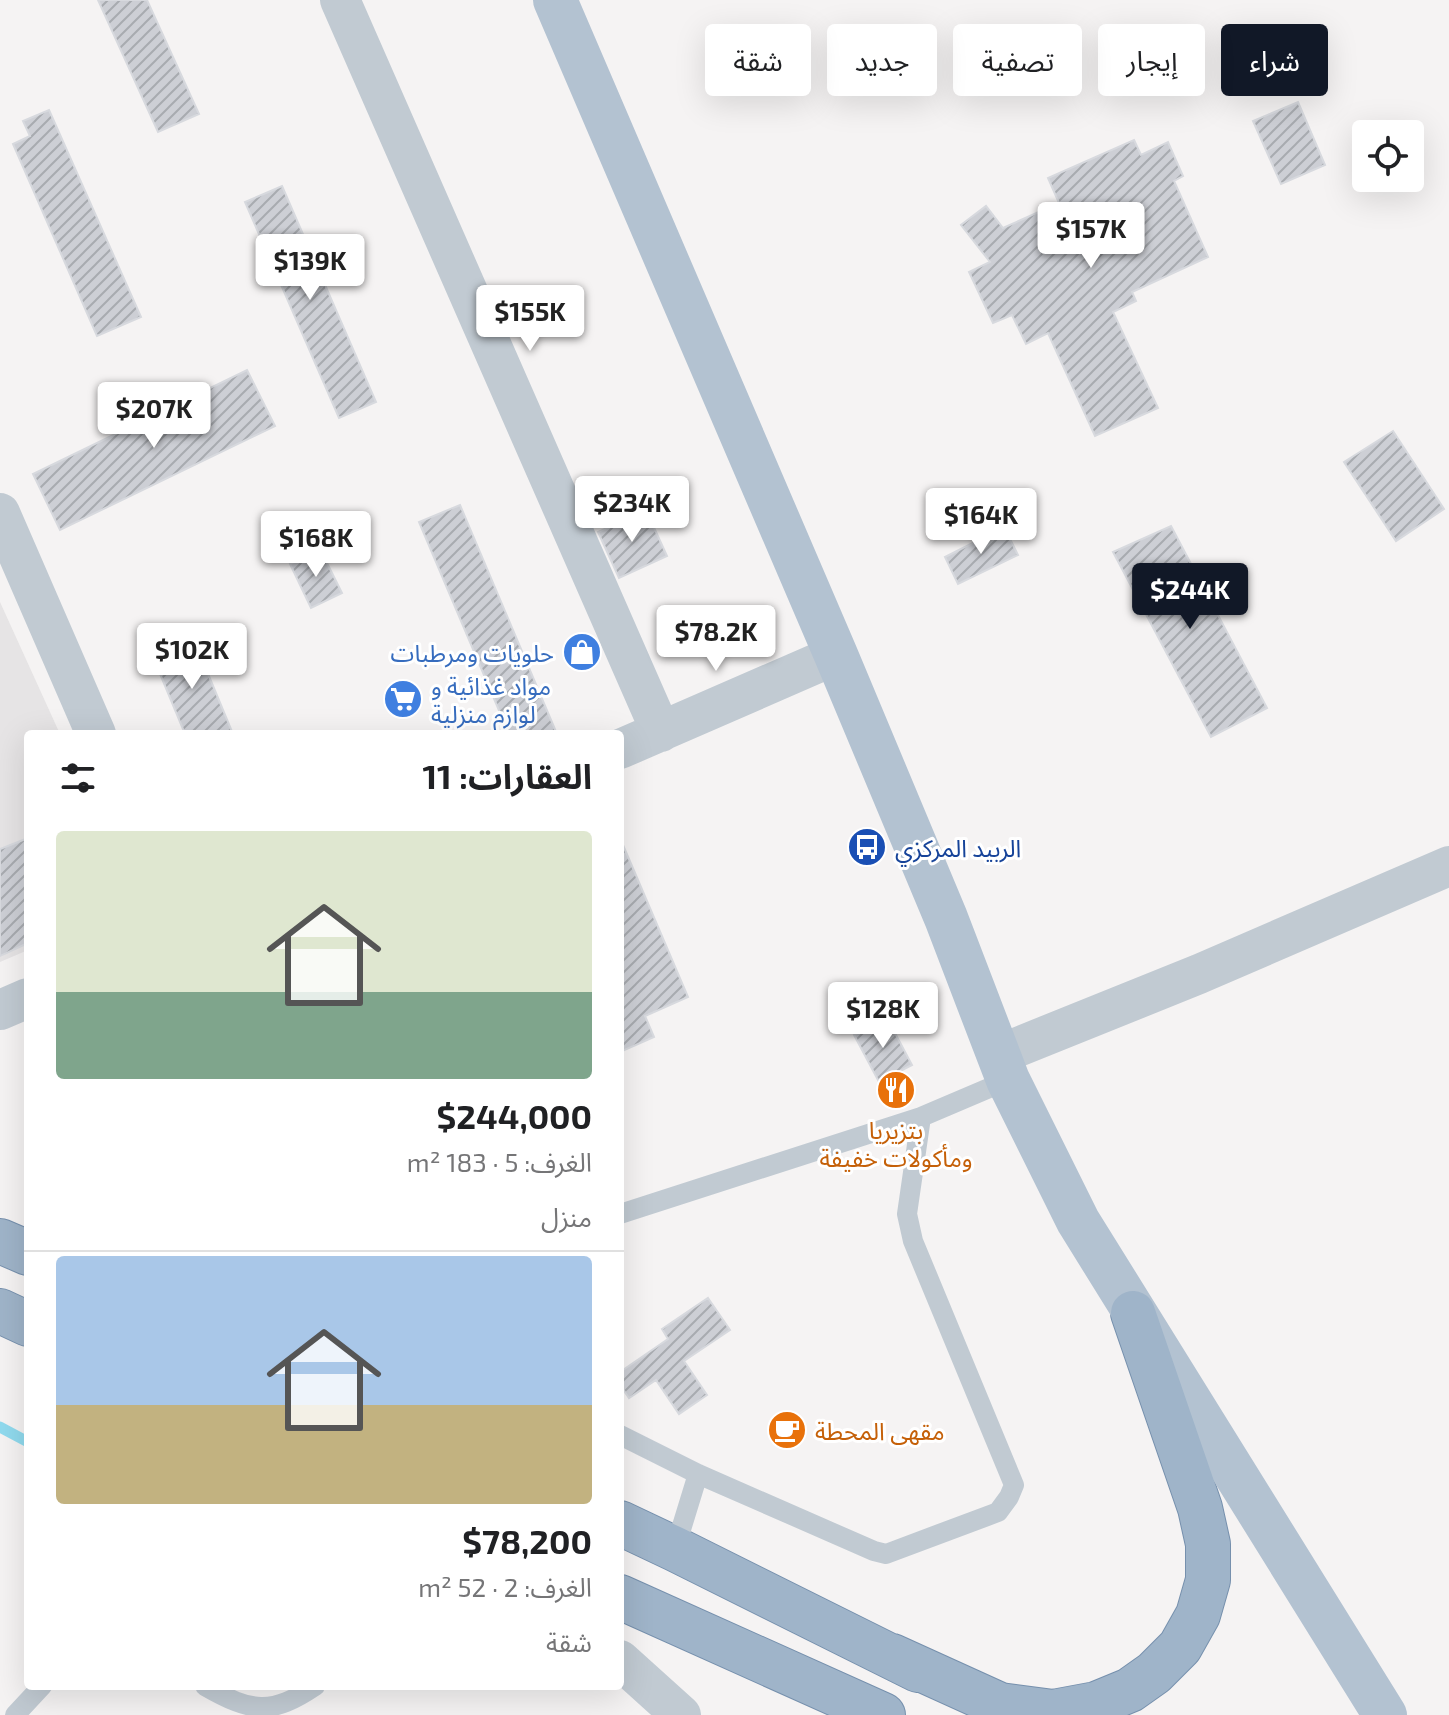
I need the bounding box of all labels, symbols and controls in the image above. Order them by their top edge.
chip: شقة [705,24,811,96]
chip: جديد [827,24,937,96]
chip: تصفية [953,24,1082,96]
chip: إيجار [1098,24,1205,96]
chip: شراء [1221,24,1328,96]
map controls [1352,120,1424,192]
button: locate [1352,120,1424,192]
pin: $157K [1035,202,1147,270]
text: $157K [1056,212,1126,243]
pin: $139K [254,234,366,302]
text: $139K [274,244,346,275]
pin: $155K [474,285,586,353]
text: $155K [494,295,566,326]
pin: $207K [98,382,210,450]
text: $207K [116,392,192,423]
pin: $234K [576,476,688,544]
text: $234K [593,486,671,517]
pin: $164K [925,488,1037,556]
text: $164K [944,498,1018,529]
pin: $168K [260,511,372,579]
text: $168K [279,521,353,552]
pin: $244K [1134,563,1246,631]
text: $244K [1150,573,1230,604]
pin: $78.2K [651,605,781,673]
text: $78.2K [675,615,757,646]
pin: $102K [136,623,248,691]
shop icon: حلويات ومرطبات [561,631,603,673]
text: $102K [155,633,229,664]
place label: حلويات ومرطبات [391,638,554,668]
place label: مواد غذائية و لوازم منزلية [431,671,551,733]
supermarket icon: مواد غذائية و لوازم منزلية [382,678,424,720]
text: العقارات: 11 [422,755,592,796]
icon: filters [56,756,100,800]
bus stop icon: الربيد المركزي [846,826,888,868]
place label: الربيد المركزي [895,833,1021,867]
icon: home [252,883,396,1027]
pin: $128K [827,982,939,1050]
text: $128K [846,992,920,1023]
restaurant icon: بتزيريا ومأكولات خفيفة [875,1069,917,1111]
text: $244,000 [437,1095,592,1136]
place label: بتزيريا ومأكولات خفيفة [819,1115,973,1173]
text: الغرف: 5 · 183 m² [407,1146,592,1177]
text: منزل [541,1201,592,1232]
icon: home [252,1308,396,1452]
cafe icon: مقهى المحطة [766,1409,808,1451]
place label: مقهى المحطة [815,1416,944,1445]
text: $78,200 [462,1520,592,1561]
text: الغرف: 2 · 52 m² [418,1571,592,1602]
text: شقة [546,1626,592,1657]

